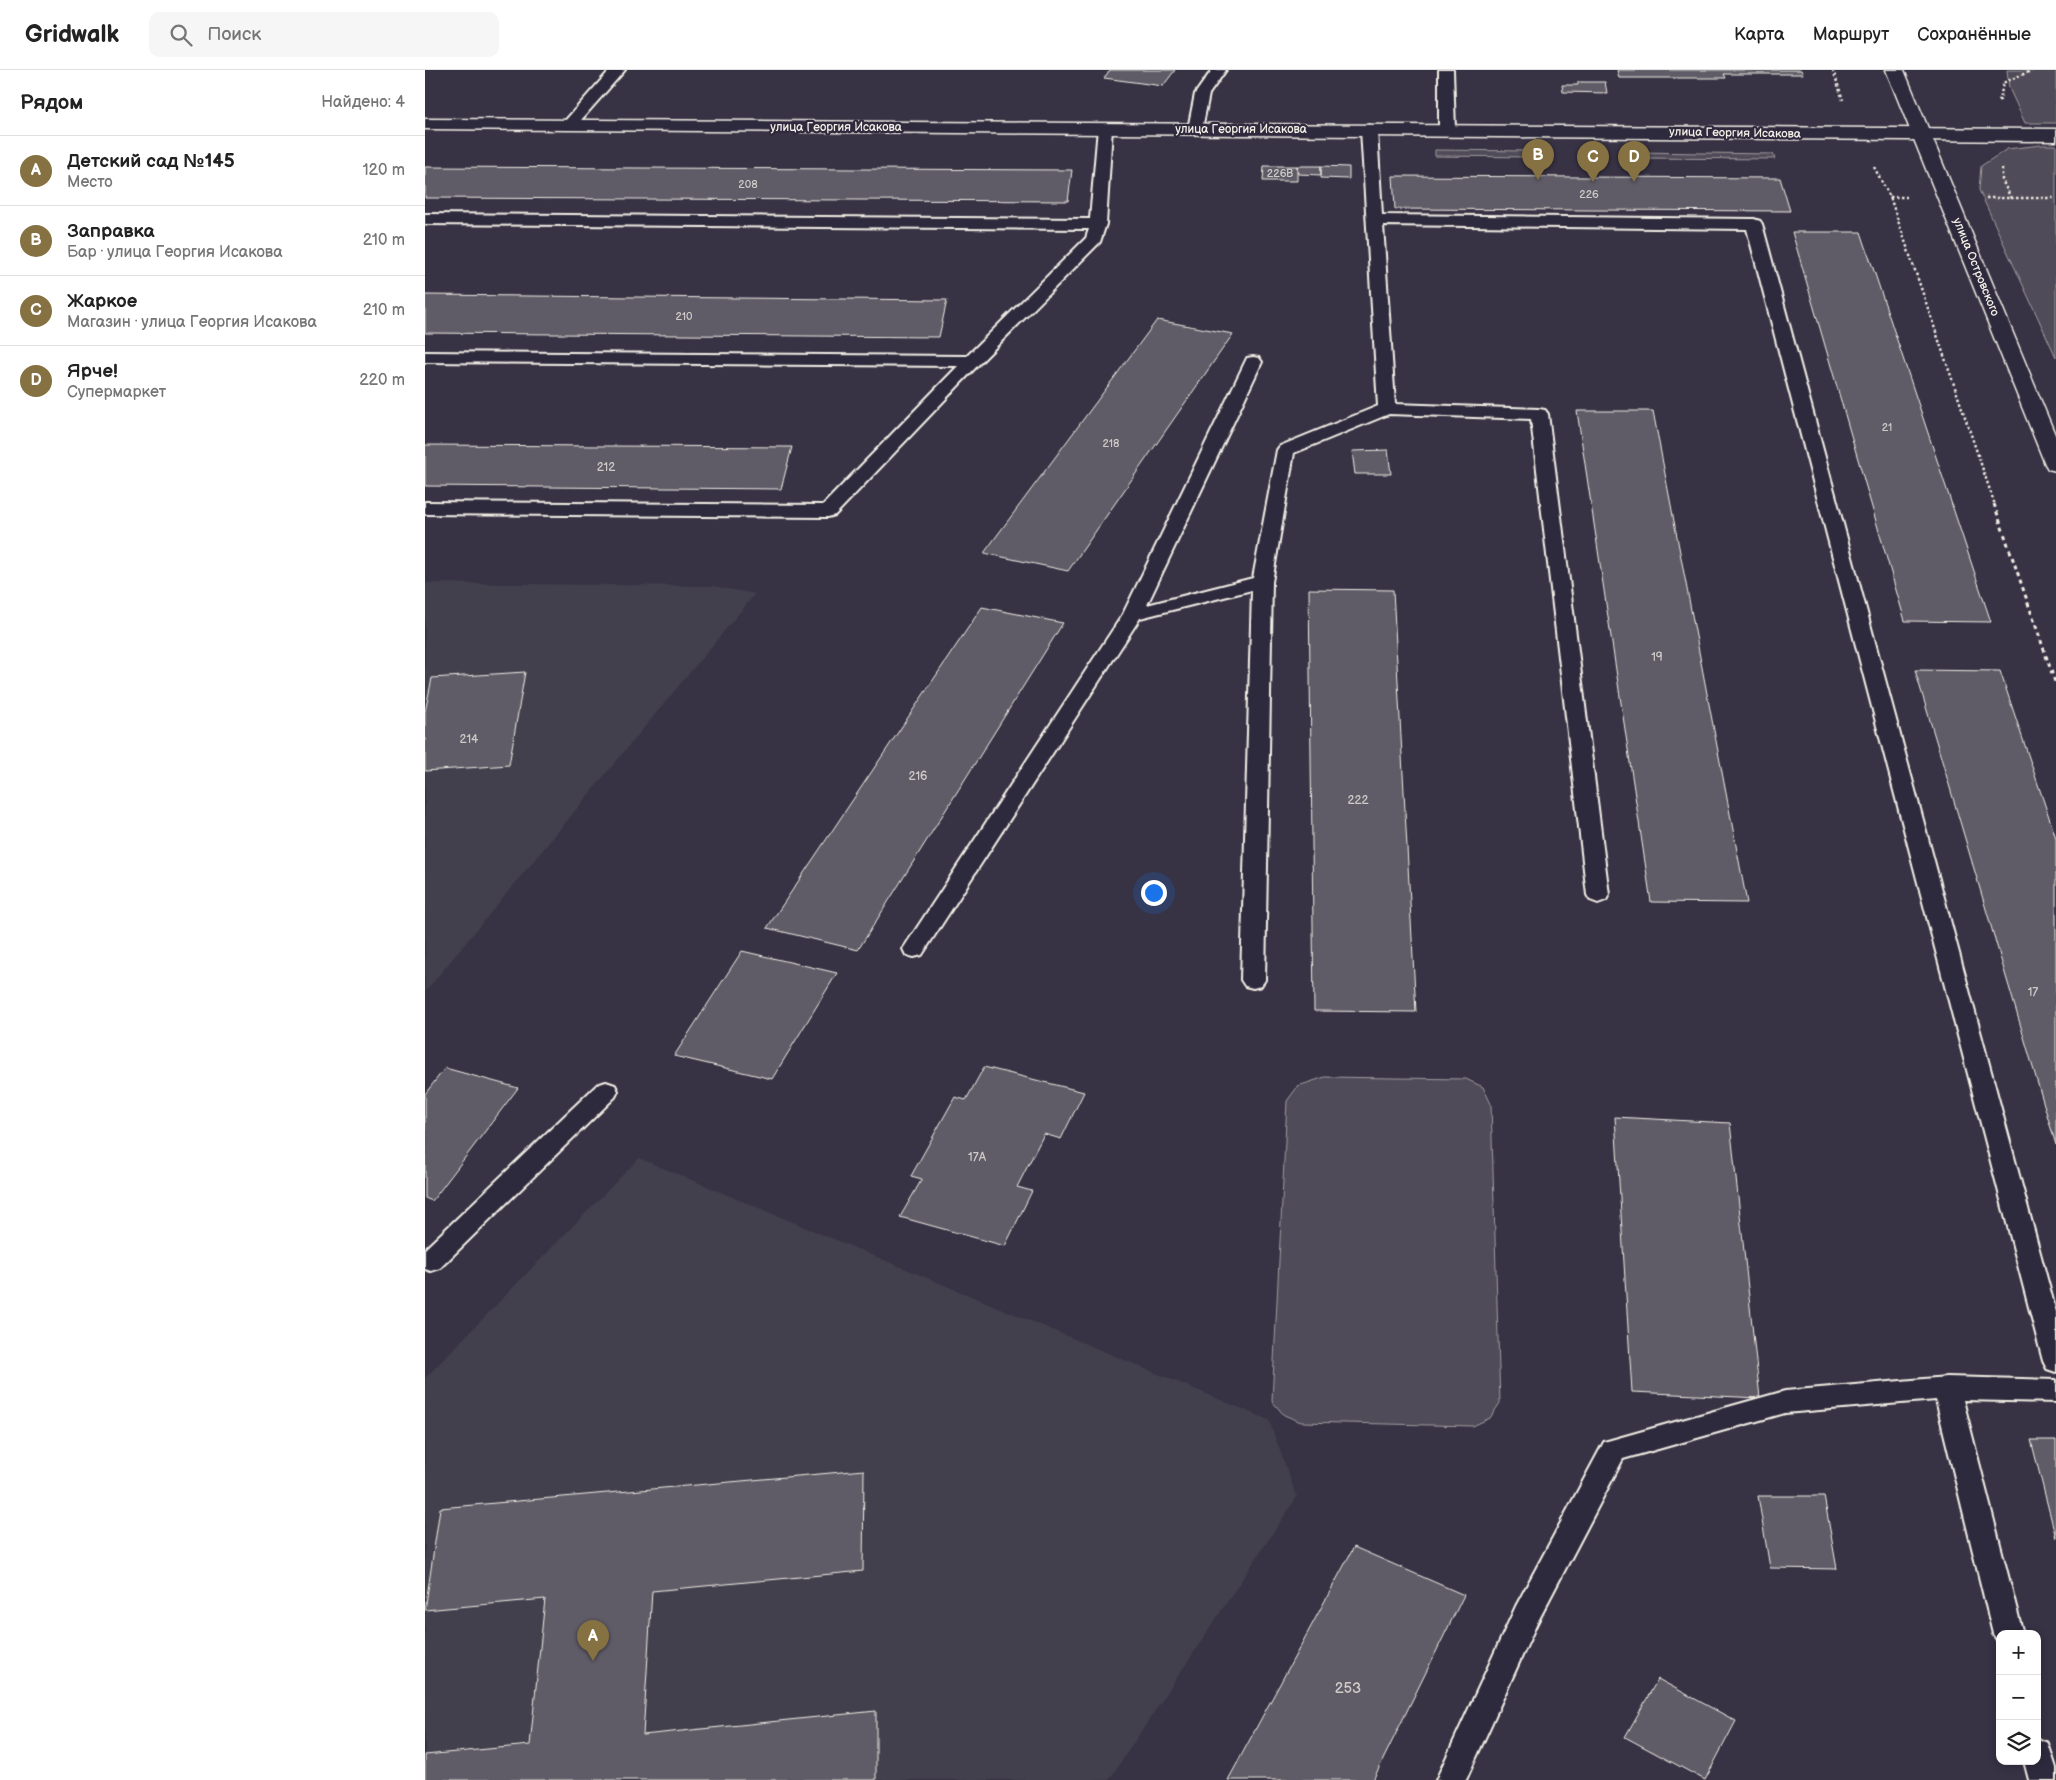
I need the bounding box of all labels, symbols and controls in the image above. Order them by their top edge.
search box [149,12,499,57]
text: Gridwalk [25,20,119,49]
icon: search [167,21,195,49]
text: Поиск [207,23,261,46]
text: Карта [1734,24,1785,45]
text: Маршрут [1813,24,1889,45]
text: Сохранённые [1917,24,2031,45]
text: Рядом [20,90,83,115]
text: Найдено: 4 [321,93,405,112]
street label: улица Георгия Исакова [770,120,902,135]
street label: улица Георгия Исакова [1175,122,1307,137]
street label: улица Георгия Исакова [1669,124,1801,142]
pin: B [1522,139,1554,180]
pin: C [1577,141,1609,182]
pin: D [1618,141,1650,182]
text: Детский сад №145 [67,150,235,173]
text: A [31,161,41,180]
text: 120 m [362,161,405,180]
house number: 226В [1267,167,1293,180]
text: Место [67,173,113,192]
house number: 208 [738,178,758,191]
house number: 226 [1579,188,1599,201]
street label: улица Островского [1949,216,2003,318]
text: Заправка [67,220,155,243]
text: B [30,231,42,250]
text: 210 m [363,231,405,250]
text: Бар · улица Георгия Исакова [67,243,283,262]
text: Жаркое [67,290,137,313]
text: C [30,301,42,320]
text: 210 m [363,301,405,320]
house number: 210 [675,310,693,323]
text: Магазин · улица Георгия Исакова [67,313,317,332]
text: Ярче! [67,360,118,383]
text: D [30,371,42,390]
text: 220 m [359,371,405,390]
text: Супермаркет [67,383,166,402]
house number: 21 [1882,421,1892,434]
house number: 218 [1103,437,1120,450]
house number: 212 [597,460,615,475]
house number: 19 [1651,650,1663,665]
house number: 214 [460,732,479,747]
house number: 216 [909,769,927,784]
house number: 222 [1347,793,1369,808]
your location [1141,880,1167,906]
house number: 17 [2028,985,2038,1000]
house number: 17А [968,1150,987,1165]
pin: A [577,1620,609,1661]
map controls [1996,1630,2041,1765]
button: + [1996,1630,2041,1675]
button: − [1996,1675,2041,1720]
house number: 253 [1335,1679,1361,1698]
button: layers [1996,1720,2041,1765]

